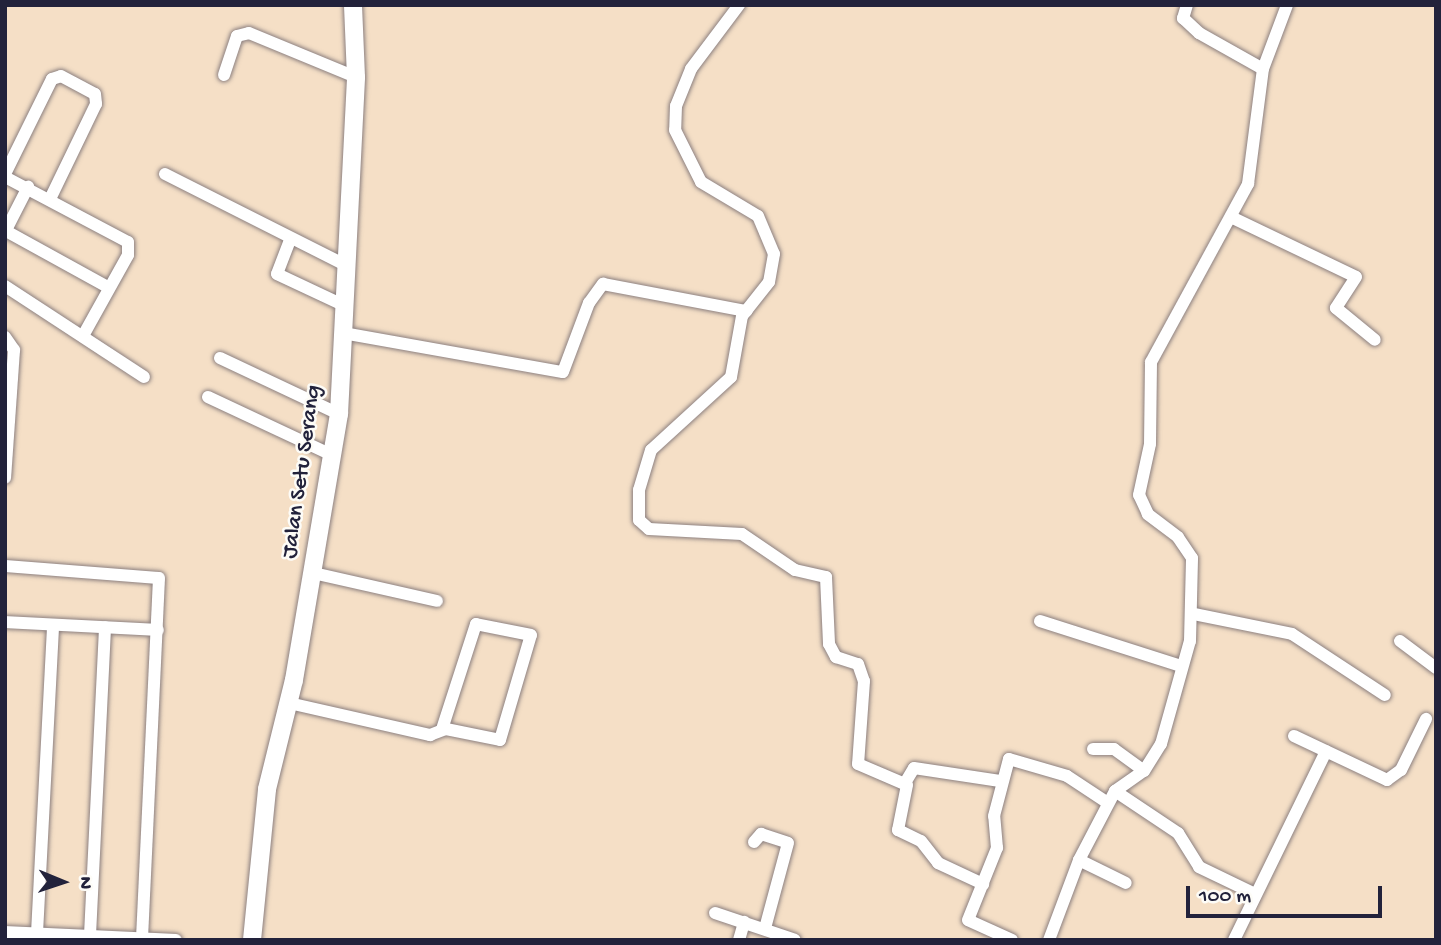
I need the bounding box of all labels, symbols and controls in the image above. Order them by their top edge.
street label: Jalan Setu Serang [277,384,329,560]
north arrow [28,847,98,917]
scale bar [1189,872,1385,916]
text: N [73,876,96,889]
text: 100 m [1199,885,1251,910]

